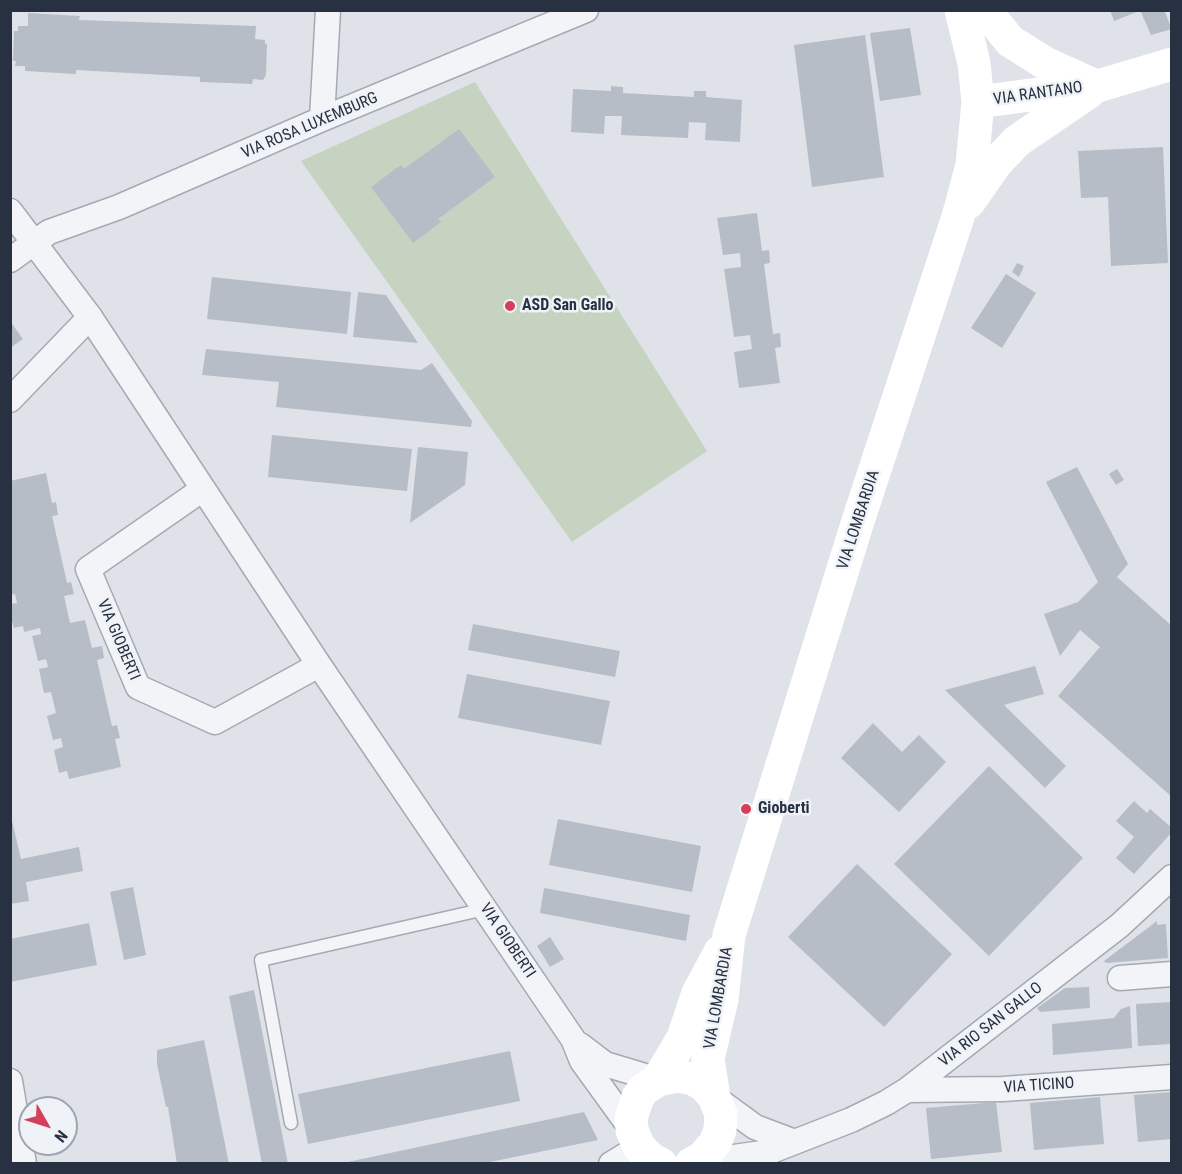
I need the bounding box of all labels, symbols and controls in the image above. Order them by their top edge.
street label: VIA RANTANO [992,78,1084,110]
street label: VIA ROSA LUXEMBURG [239,89,381,163]
place label: ASD San Gallo [522,296,614,316]
marker: ASD San Gallo [503,299,517,313]
street label: VIA LOMBARDIA [834,468,884,572]
street label: VIA GIOBERTI [92,597,144,683]
place label: Gioberti [758,799,810,819]
marker: Gioberti [739,802,753,816]
street label: VIA GIOBERTI [475,900,539,982]
street label: VIA LOMBARDIA [701,945,737,1051]
street label: VIA RIO SAN GALLO [935,979,1047,1071]
street label: VIA TICINO [1003,1074,1075,1098]
north arrow [18,1096,78,1156]
text: N [50,1127,71,1146]

